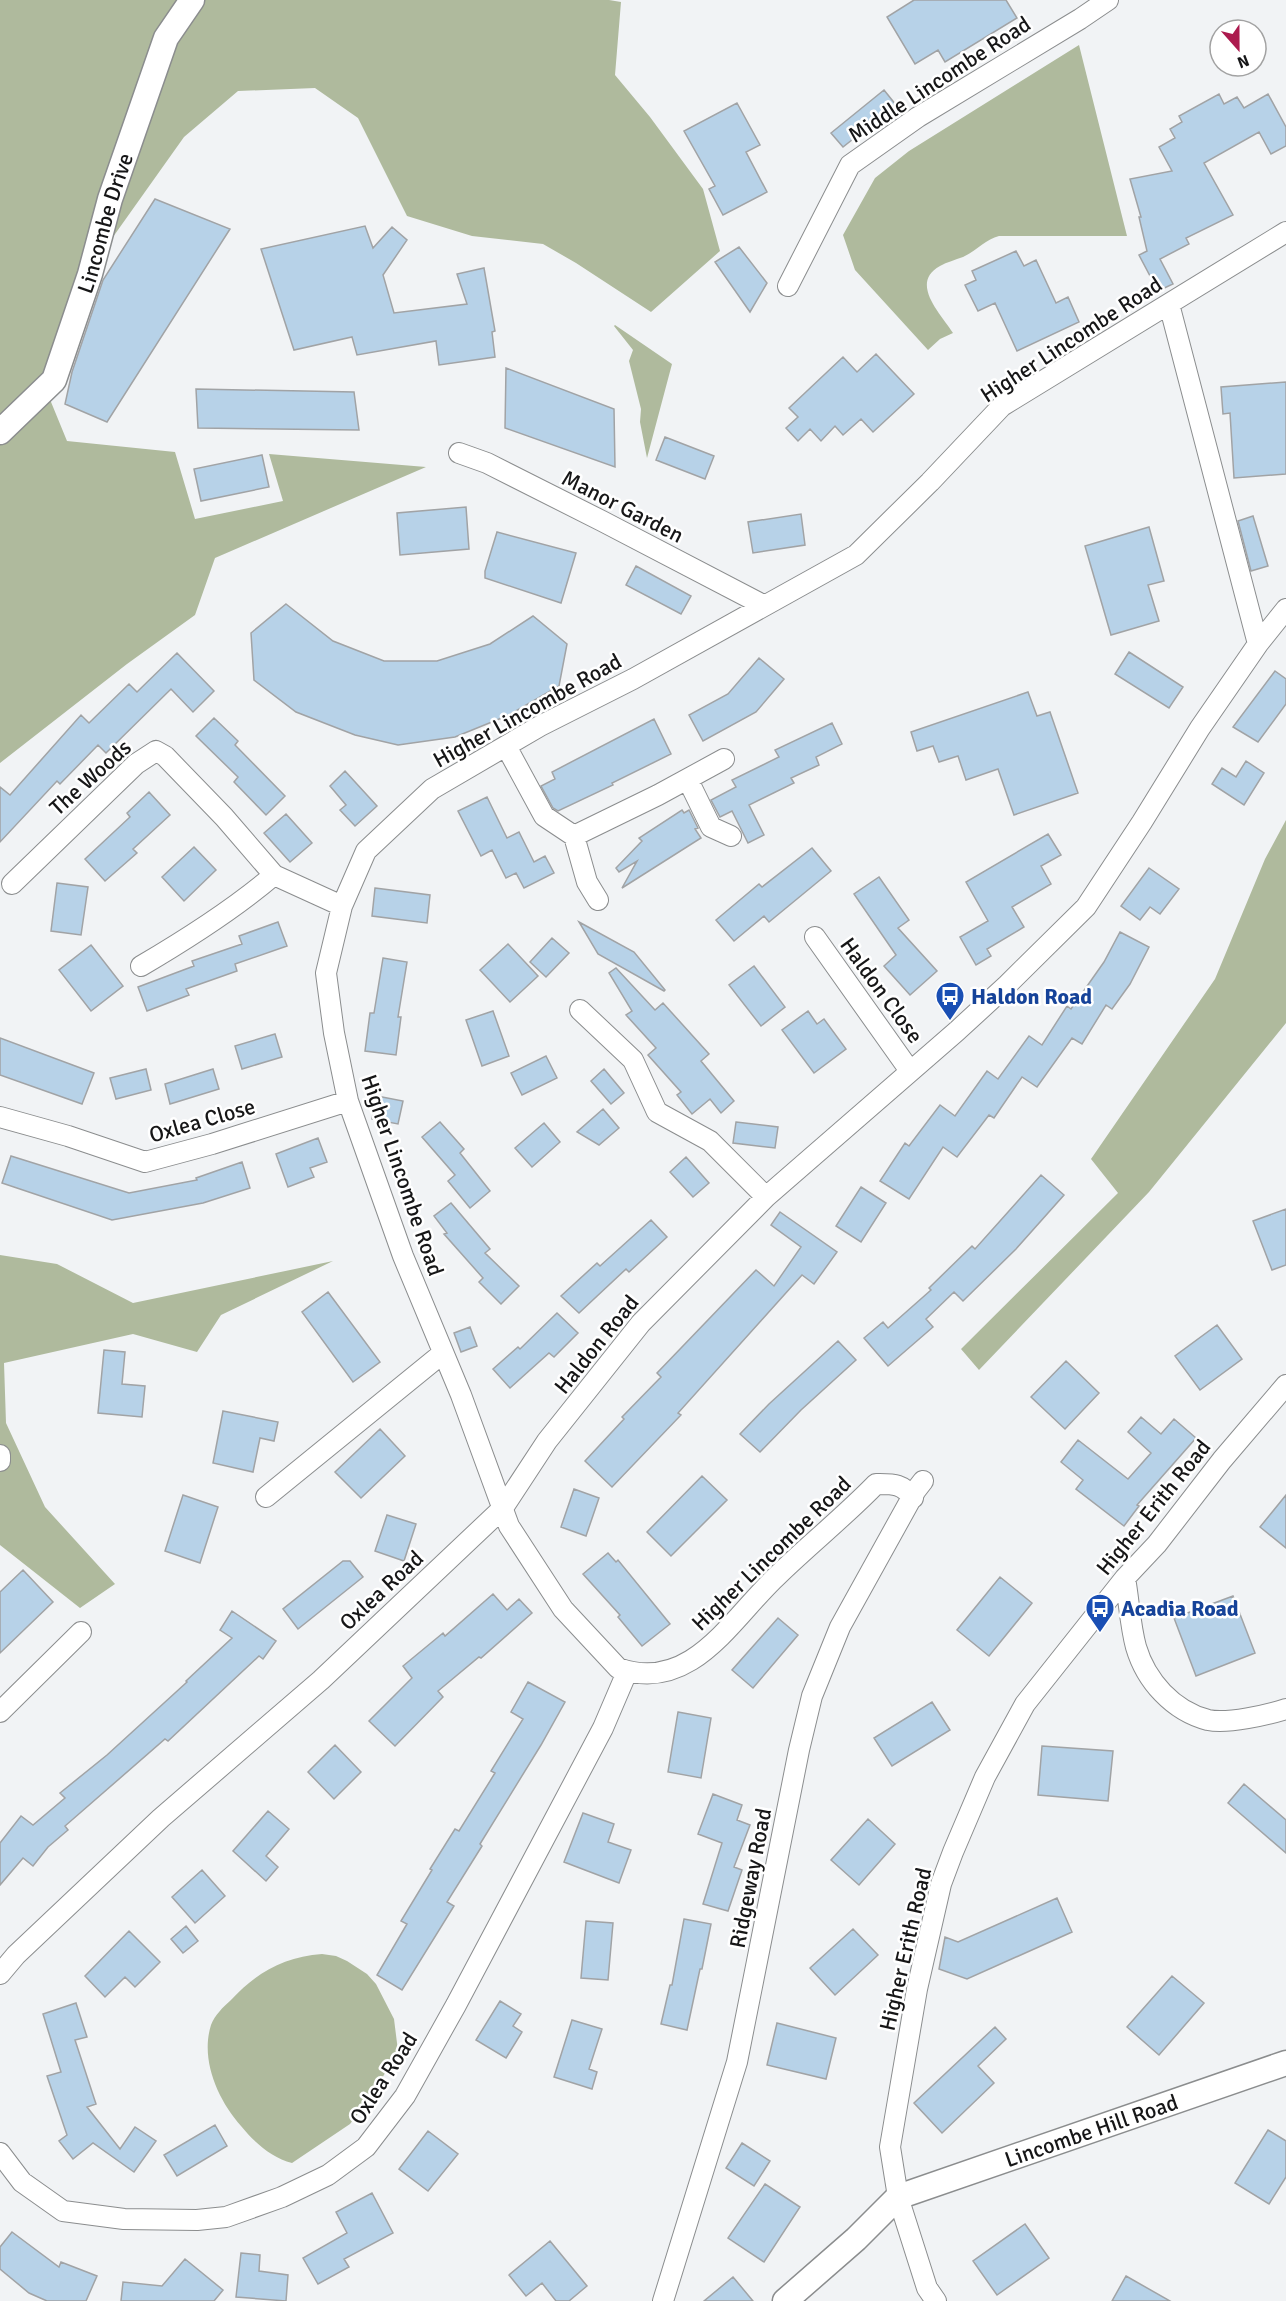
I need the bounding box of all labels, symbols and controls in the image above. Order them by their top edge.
street label: Middle Lincombe Road [843,10,1035,148]
north arrow [1208,18,1268,78]
text: N [1234,50,1252,72]
street label: Lincombe Drive [71,149,139,297]
street label: Higher Lincombe Road [975,271,1167,408]
street label: Manor Garden [557,464,688,549]
street label: Higher Lincombe Road [428,647,626,773]
street label: The Woods [44,734,137,821]
street label: Haldon Close [834,932,929,1048]
bus stop icon: Haldon Road [934,980,966,1022]
place label: Haldon Road [971,983,1092,1010]
street label: Higher Lincombe Road [355,1071,450,1279]
street label: Oxlea Close [146,1092,258,1149]
street label: Haldon Road [548,1289,644,1399]
street label: Higher Erith Road [1090,1434,1216,1581]
street label: Higher Lincombe Road [686,1470,857,1636]
street label: Oxlea Road [334,1545,429,1636]
bus stop icon: Acadia Road [1084,1592,1116,1634]
place label: Acadia Road [1121,1595,1239,1622]
street label: Ridgeway Road [724,1806,777,1950]
street label: Higher Erith Road [874,1865,937,2033]
street label: Oxlea Road [344,2027,423,2130]
street label: Lincombe Hill Road [1001,2088,1181,2173]

